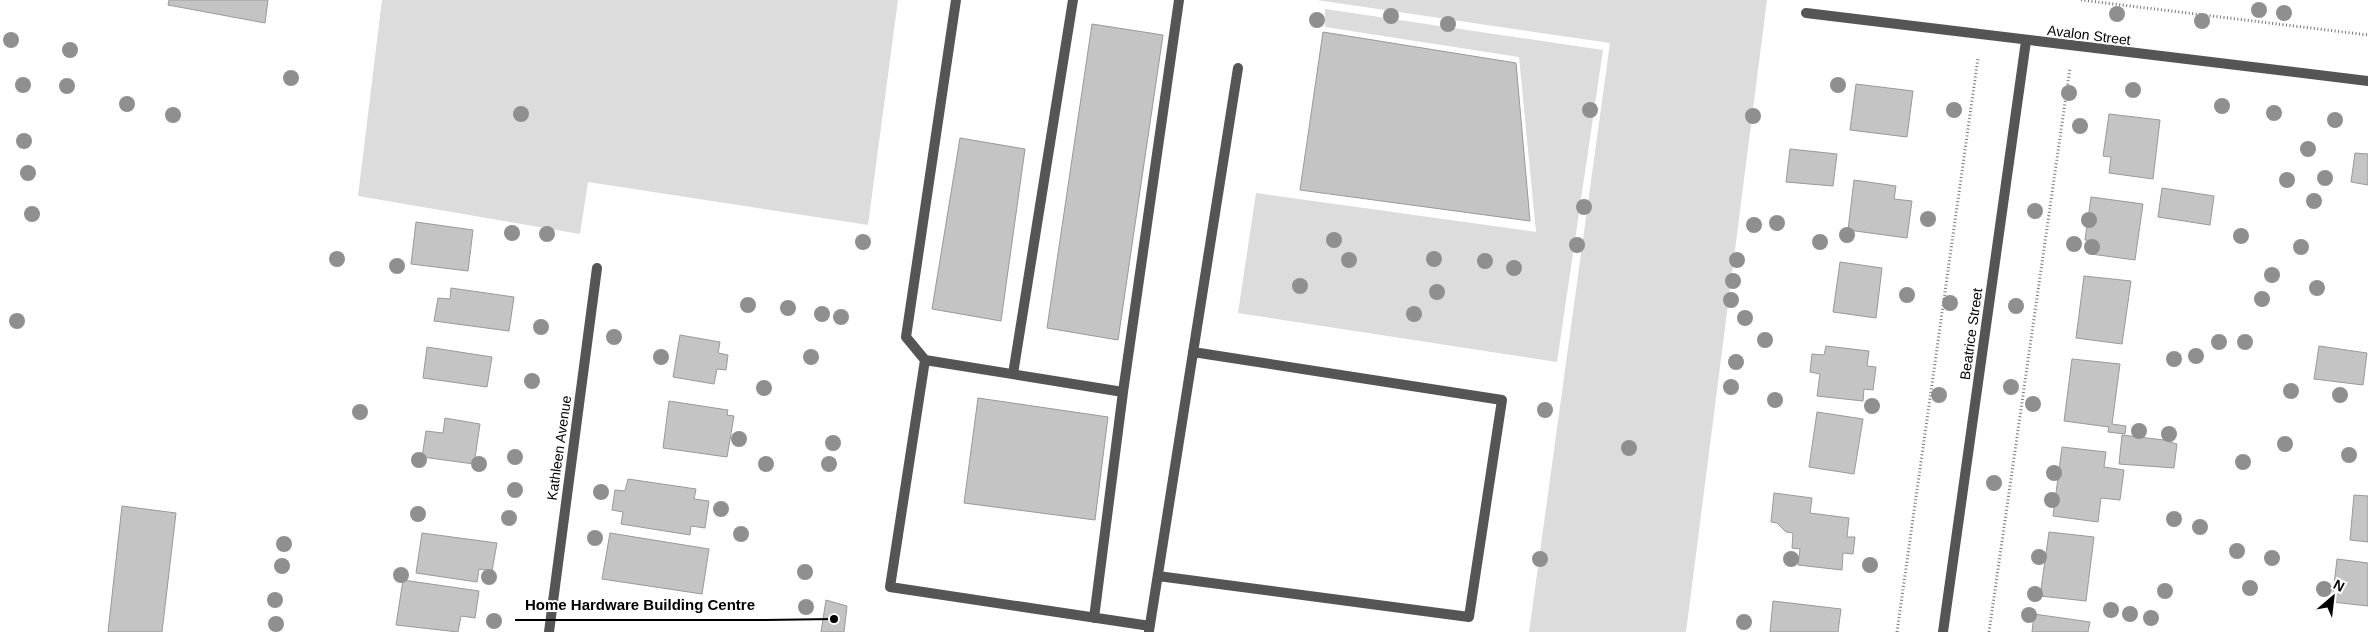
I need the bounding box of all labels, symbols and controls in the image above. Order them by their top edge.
street label: Avalon Street [2046,22,2132,48]
street label: Beatrice Street [1957,287,1985,381]
street label: Kathleen Avenue [544,394,574,501]
north arrow [2308,572,2358,622]
text: N [2331,576,2347,595]
callout: Home Hardware Building Centre [515,590,765,620]
text: Home Hardware Building Centre [525,596,755,613]

